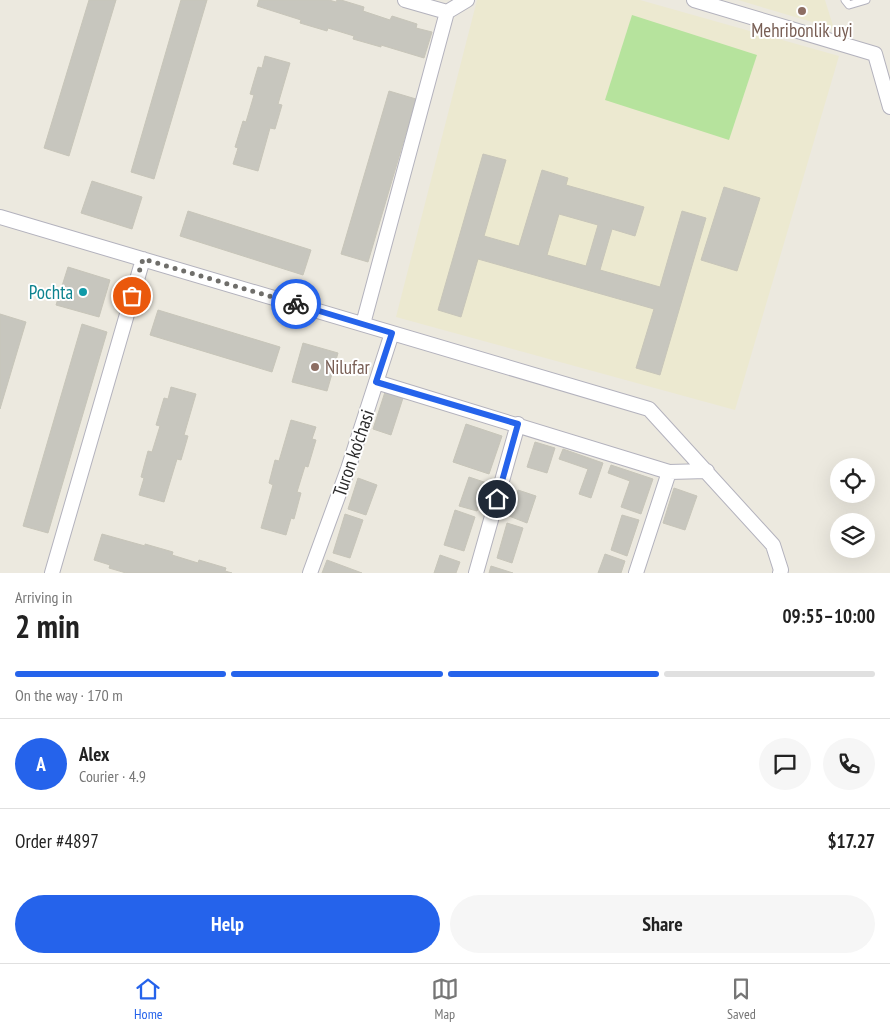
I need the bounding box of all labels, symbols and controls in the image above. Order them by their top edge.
marker: Mehribonlik uyi [796,5,808,17]
place label: Mehribonlik uyi [751,18,853,42]
pin [111,275,153,317]
courier [271,279,321,329]
place label: Pochta [29,280,73,304]
icon: bag [118,282,146,310]
marker: Pochta [77,286,89,298]
icon: bike [282,290,310,318]
place label: Nilufar [325,355,371,379]
marker: Nilufar [309,361,321,373]
street label: Turon ko'chasi [327,406,379,500]
map controls [830,458,875,558]
button: locate [830,458,875,503]
pin [476,478,518,520]
icon: home [483,485,511,513]
button: layers [830,513,875,558]
text: Arriving in [15,587,72,607]
text: 09:55–10:00 [782,604,875,628]
text: 2 min [15,605,80,647]
text: On the way · 170 m [15,685,123,705]
button: chat [759,738,811,790]
button: phone [823,738,875,790]
text: Alex [79,742,109,766]
text: A [36,752,46,776]
text: Courier · 4.9 [79,766,146,786]
text: Order #4897 [15,829,99,853]
text: $17.27 [827,829,875,853]
button: Help [15,895,440,953]
button: Share [450,895,875,953]
tab: Home [134,975,163,1023]
tab: Map [431,975,459,1023]
tab: Saved [727,975,756,1023]

